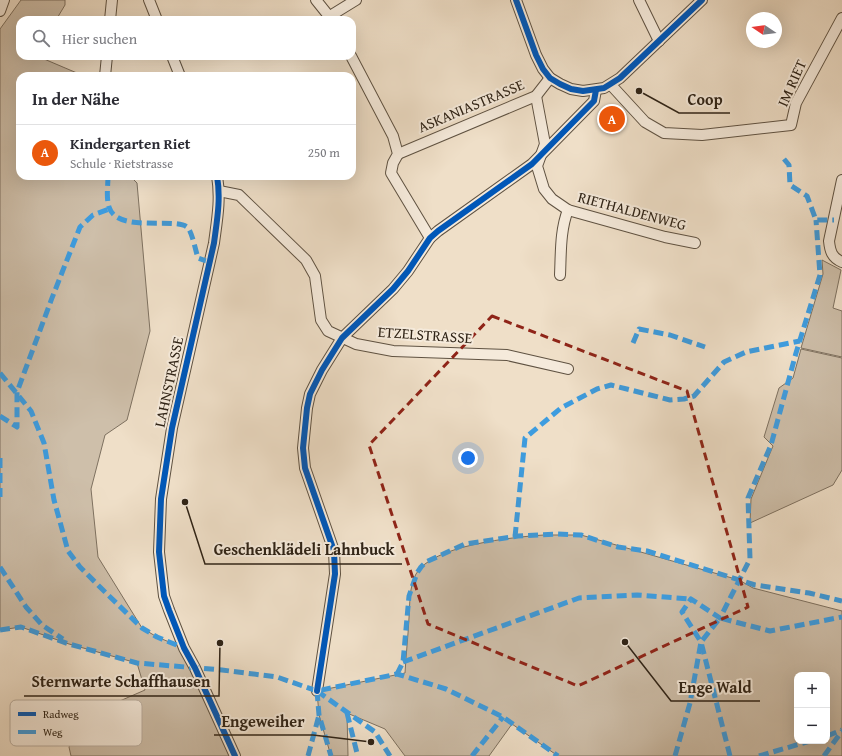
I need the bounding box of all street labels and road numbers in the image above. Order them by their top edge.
street label: IM RIET [772,55,811,110]
street label: ASKANIASTRASSE [414,74,528,137]
street label: RIETHALDENWEG [576,186,689,235]
street label: ETZELSTRASSE [377,321,473,348]
street label: LAHNSTRASSE [149,334,188,429]

